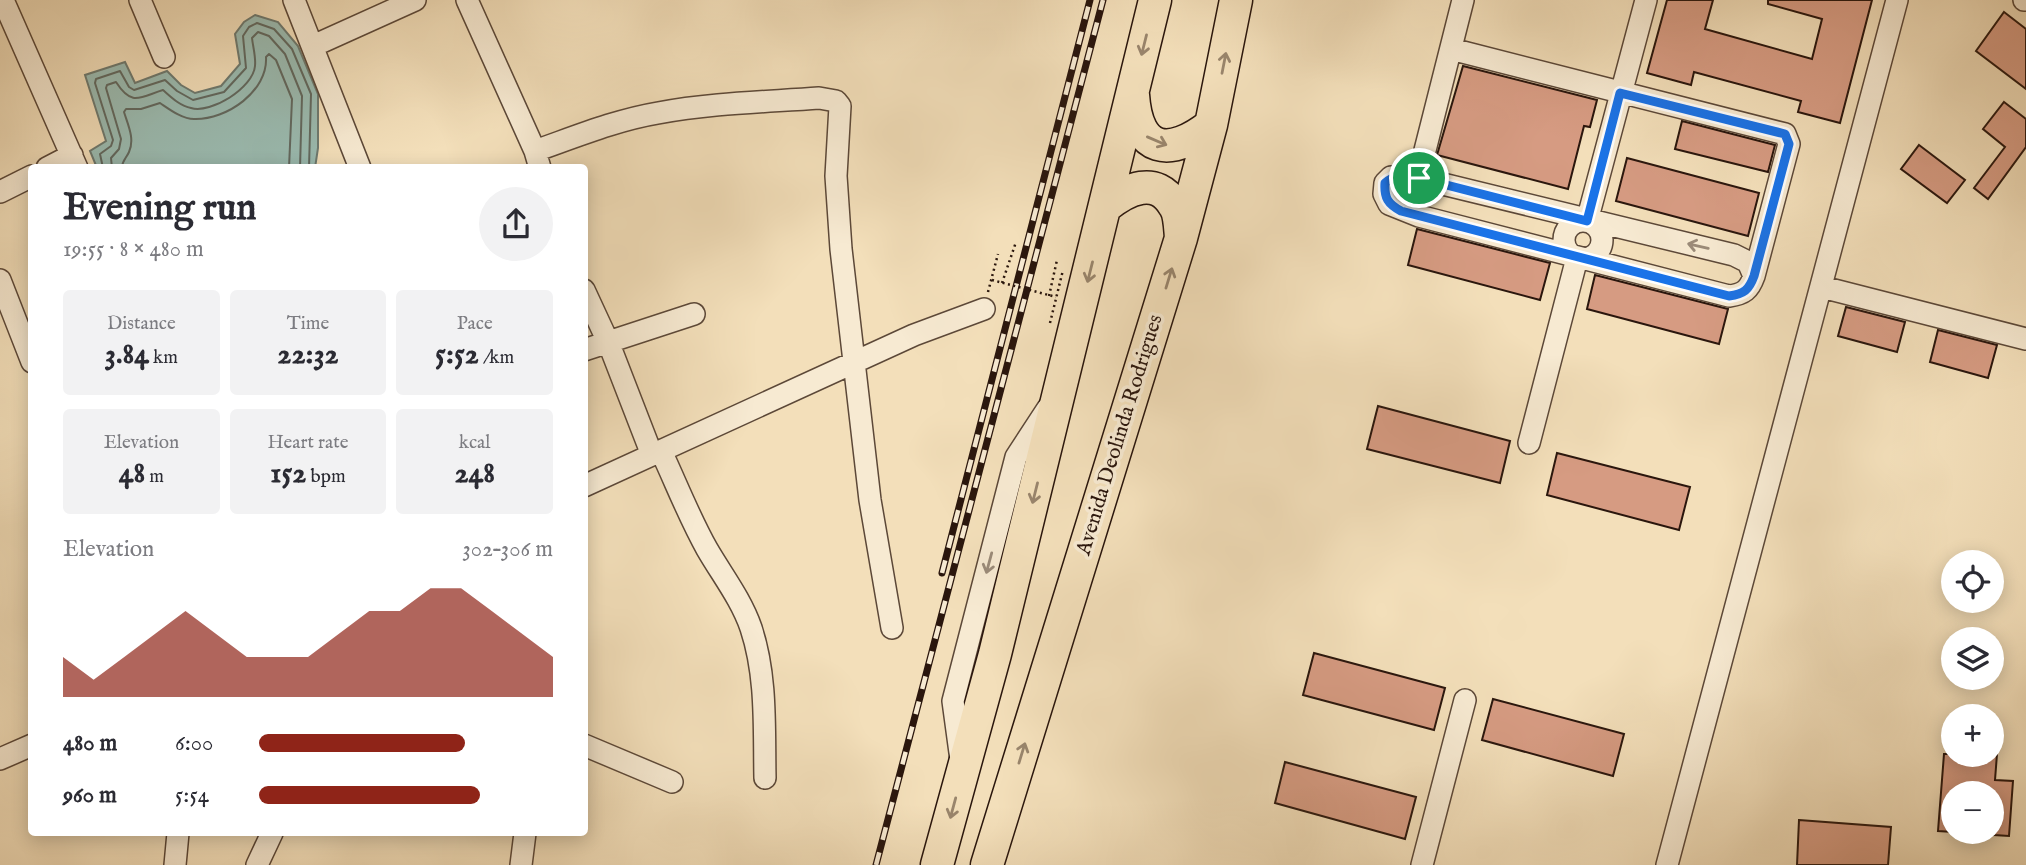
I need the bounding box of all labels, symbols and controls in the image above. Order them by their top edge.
one-way arrow [1137,33,1150,56]
one-way arrow [1217,52,1231,75]
one-way arrow [1146,135,1167,148]
pin [1389,148,1449,208]
icon: arrive [1400,159,1438,197]
text: Evening run [63,185,257,233]
button: share [479,187,553,261]
text: 19:55 · 8 × 480 m [63,235,204,264]
one-way arrow [1687,239,1710,253]
one-way arrow [1083,260,1096,283]
one-way arrow [1163,267,1176,289]
street label: Avenida Deolinda Rodrigues [1070,311,1170,560]
text: Distance [107,312,176,336]
text: Time [287,312,329,336]
text: Pace [457,312,493,336]
text: 3.84 [105,336,149,374]
text: 22:32 [277,336,339,374]
text: 5:52 [435,336,479,374]
text: km [149,346,178,370]
text: /km [479,346,514,370]
text: Elevation [104,431,179,455]
text: Heart rate [267,431,349,455]
text: kcal [459,431,491,455]
text: 48 [119,455,145,493]
text: 152 [270,455,306,493]
text: 248 [454,455,495,493]
text: m [145,465,164,489]
text: bpm [306,465,346,489]
one-way arrow [1028,481,1041,504]
text: Elevation [63,535,154,564]
text: 302–306 m [462,535,553,564]
map controls [1941,550,2004,844]
button: locate [1941,550,2004,613]
one-way arrow [982,551,995,573]
button: layers [1941,627,2004,690]
button: + [1941,704,2004,767]
text: 480 m [63,729,117,758]
text: 6:00 [175,729,213,758]
one-way arrow [1016,742,1029,764]
text: 960 m [63,781,117,810]
text: 5:54 [175,781,209,810]
button: − [1941,781,2004,844]
one-way arrow [946,796,959,819]

